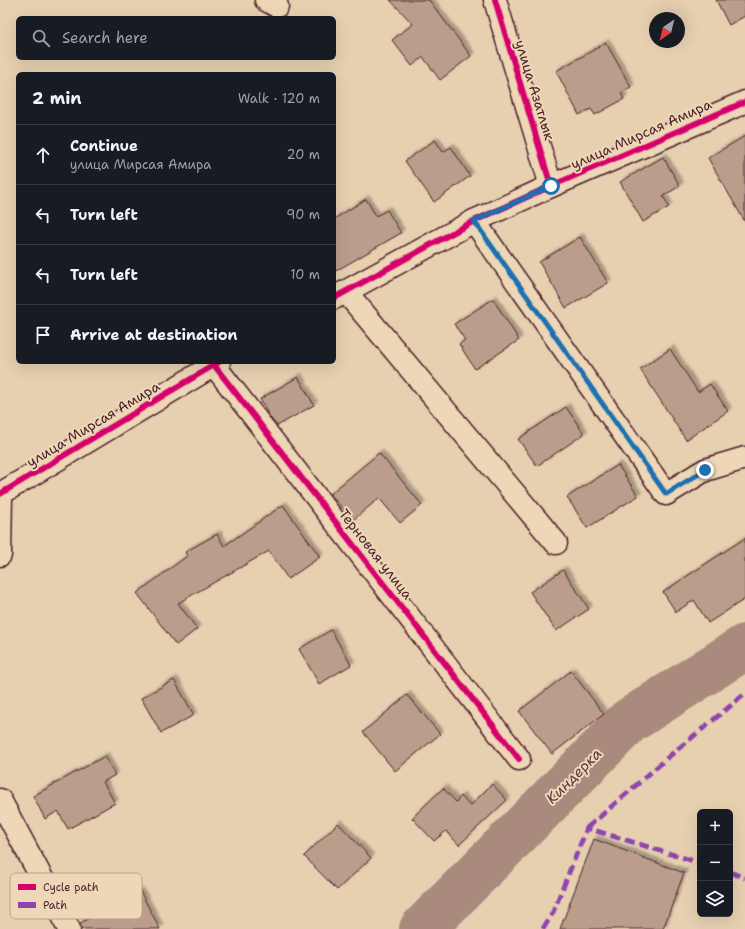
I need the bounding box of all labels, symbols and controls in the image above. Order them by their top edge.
north arrow [649,12,685,48]
search box [16,16,336,60]
icon: search [30,27,52,49]
text: Search here [62,28,148,48]
street label: улица Азатлык [511,38,559,143]
text: 2 min [32,87,82,109]
text: Walk · 120 m [238,90,320,107]
street label: улица Мирсая Амира [568,95,714,173]
text: Continue [70,136,138,156]
icon: ahead [32,144,54,166]
text: 20 m [287,146,320,163]
text: улица Мирсая Амира [70,156,211,173]
route start [542,177,560,195]
icon: left [32,204,54,226]
text: Turn left [70,205,138,225]
text: 90 m [286,206,320,223]
icon: left [32,264,54,286]
text: Turn left [70,265,138,285]
text: 10 m [290,266,320,283]
icon: arrive [32,324,54,346]
text: Arrive at destination [70,325,238,345]
street label: улица Мирсая Амира [23,377,163,471]
route end [696,461,714,479]
street label: Терновая улица [335,505,417,603]
water label: Киндерка [542,744,606,808]
map controls [697,809,733,917]
button: + [697,809,733,845]
button: − [697,845,733,881]
legend [10,873,142,919]
text: Cycle path [43,880,99,895]
button: layers [697,881,733,917]
text: Path [43,898,67,913]

